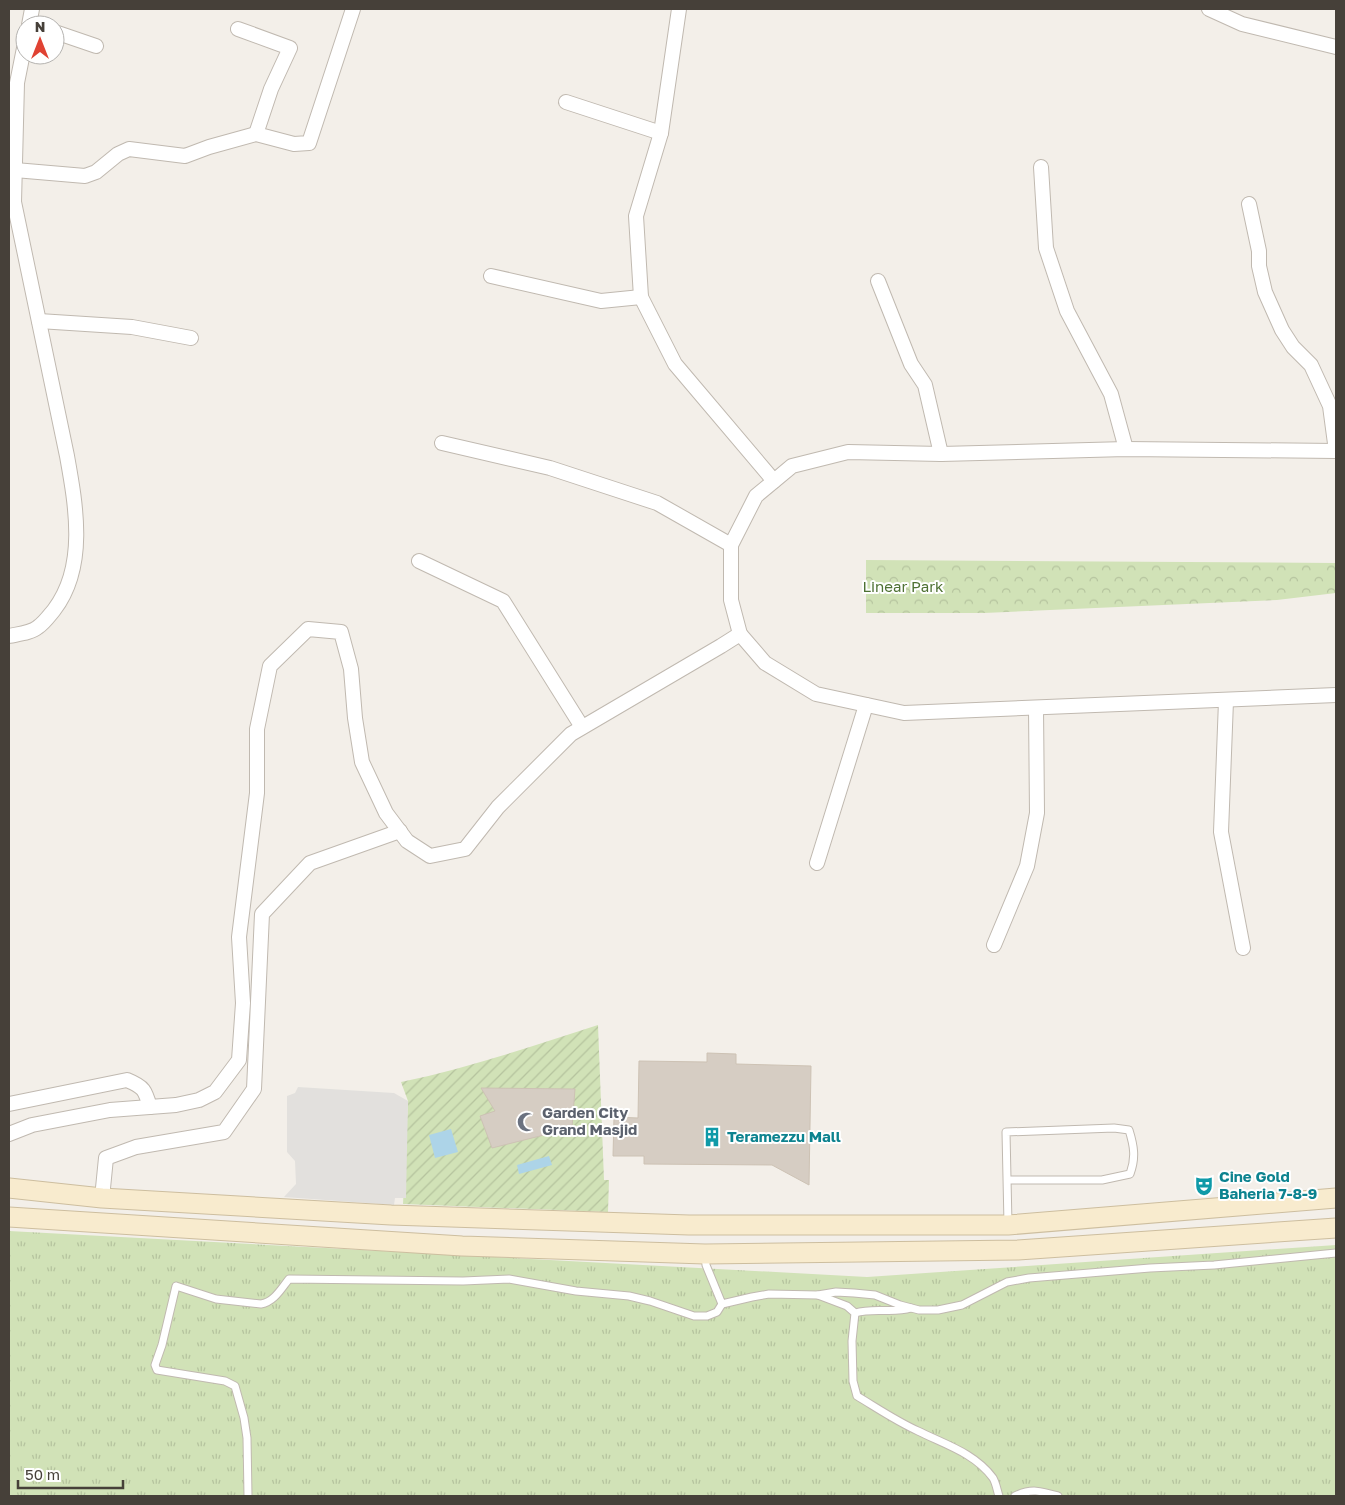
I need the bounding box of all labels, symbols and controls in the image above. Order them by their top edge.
north arrow [15,15,65,65]
text: N [35,18,45,35]
park label: Linear Park [862,577,944,595]
place label: Garden City Grand Masjid [542,1103,637,1138]
mosque icon: Garden City Grand Masjid [516,1111,538,1133]
building icon: Teramezzu Mall [701,1126,723,1148]
place label: Teramezzu Mall [727,1127,841,1145]
place label: Cine Gold Baheria 7-8-9 [1219,1167,1317,1202]
theatre icon: Cine Gold Baheria 7-8-9 [1193,1175,1215,1197]
scale bar [18,1458,122,1490]
text: 50 m [25,1465,60,1483]

